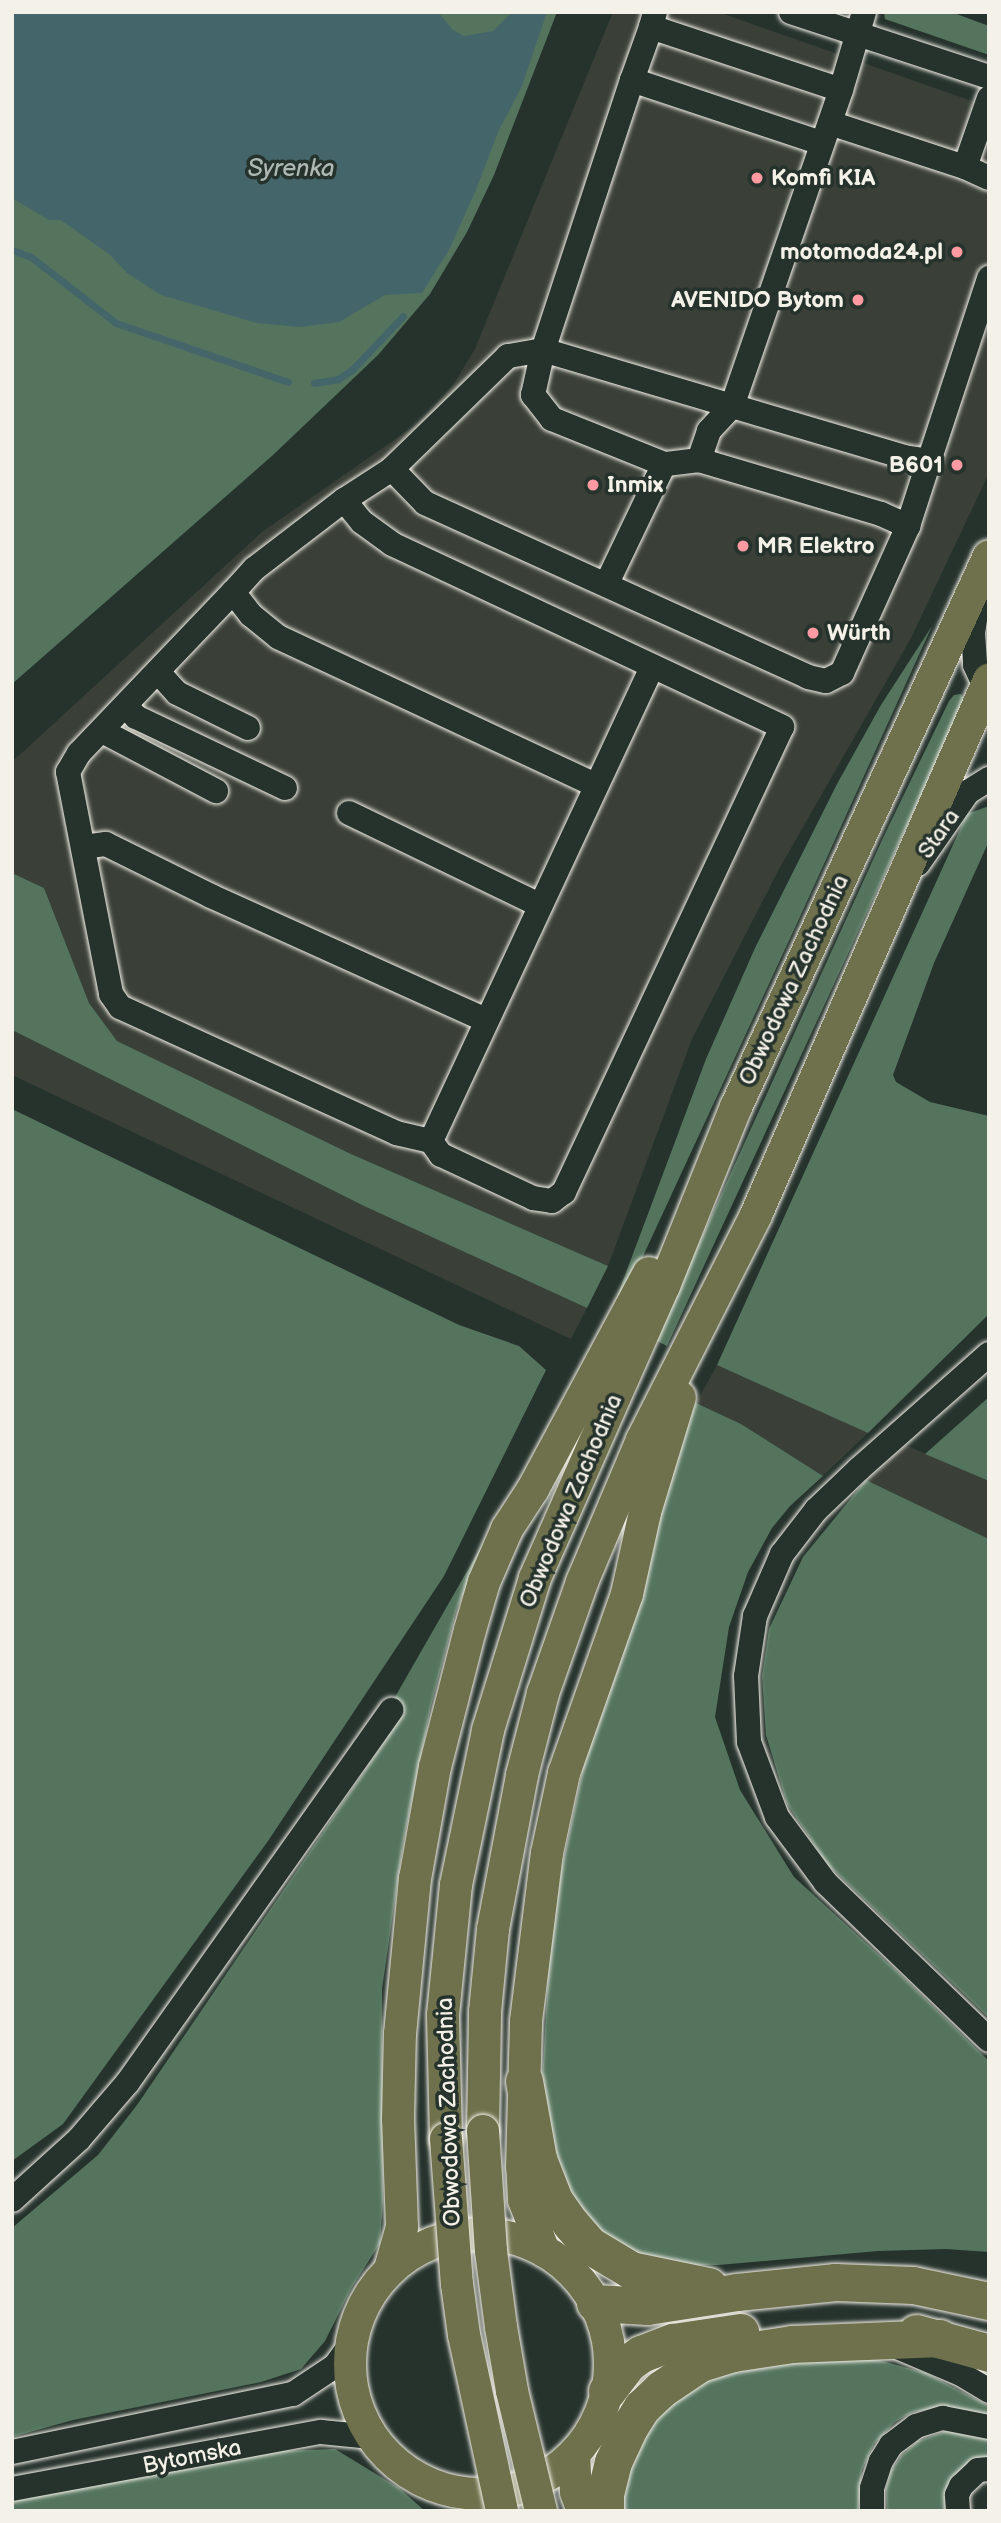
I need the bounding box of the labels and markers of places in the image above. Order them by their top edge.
place label: Komfi KIA [771,164,875,192]
marker: Komfi KIA [749,170,765,186]
place label: motomoda24.pl [780,238,943,266]
marker: motomoda24.pl [949,244,965,260]
place label: AVENIDO Bytom [671,286,844,314]
marker: AVENIDO Bytom [850,292,866,308]
place label: B601 [889,451,943,479]
marker: B601 [949,457,965,473]
place label: Inmix [607,471,663,499]
marker: Inmix [585,477,601,493]
place label: MR Elektro [757,532,875,560]
marker: MR Elektro [735,538,751,554]
place label: Würth [827,619,891,647]
marker: Würth [805,625,821,641]

